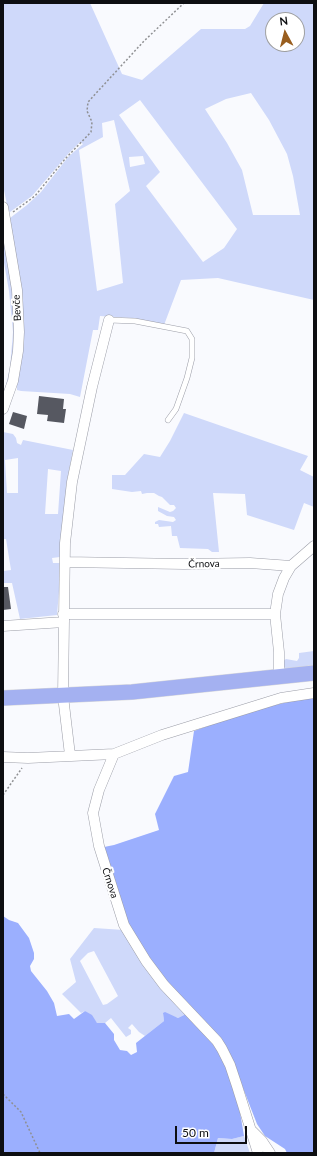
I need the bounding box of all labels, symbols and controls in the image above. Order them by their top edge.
north arrow [265,12,305,52]
text: N [279,14,289,28]
street label: Bevče [10,294,24,322]
street label: Črnova [188,558,220,570]
street label: Črnova [99,866,121,900]
scale bar [177,1118,249,1144]
text: 50 m [182,1125,209,1140]

